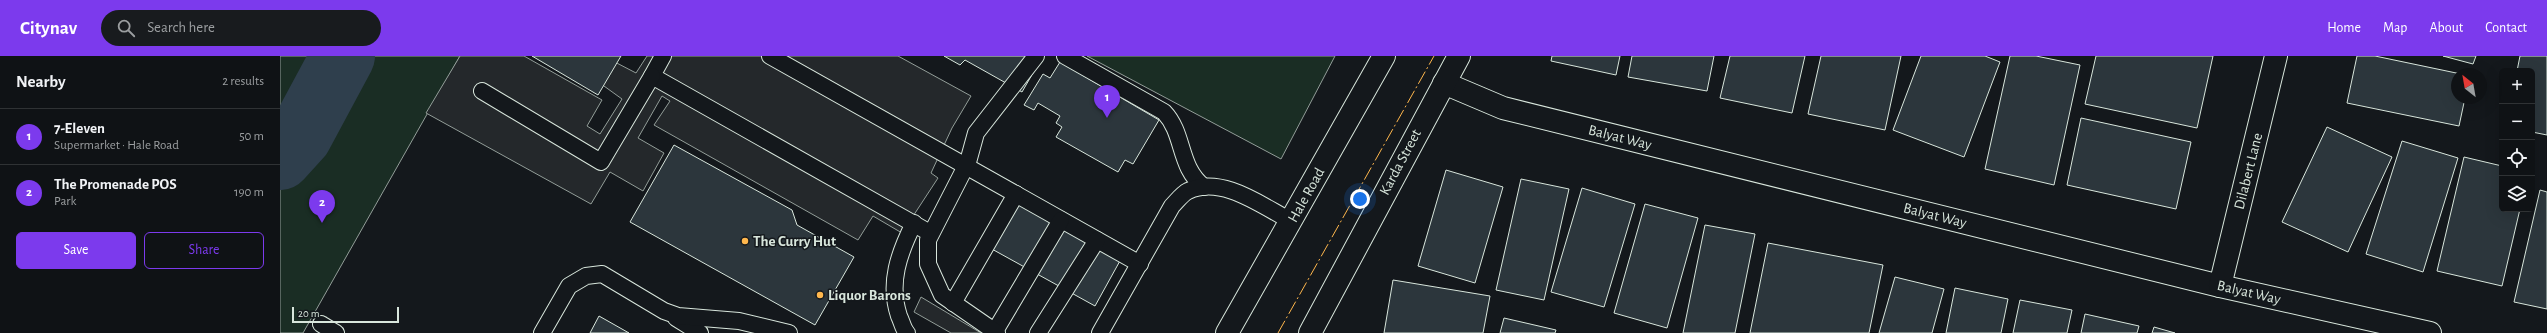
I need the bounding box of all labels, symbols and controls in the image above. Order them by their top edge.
search box [101,10,381,46]
icon: search [115,17,137,39]
text: Citynav [20,19,77,38]
text: Search here [147,20,215,35]
text: Home [2327,21,2361,35]
text: Map [2383,21,2407,35]
text: About [2429,21,2463,35]
text: Contact [2485,21,2527,35]
north arrow [2451,68,2487,104]
map controls [2499,68,2535,212]
button: + [2499,68,2535,104]
text: Nearby [16,73,66,90]
text: 2 results [222,75,264,88]
pin: 1 [1094,85,1120,118]
button: − [2499,104,2535,140]
text: 7-Eleven [54,121,105,136]
street label: Balyat Way [1587,122,1654,153]
street label: Karda Street [1377,127,1424,198]
text: 1 [27,130,31,143]
text: 50 m [239,130,264,143]
street label: Dilabert Lane [2232,131,2265,211]
text: Supermarket · Hale Road [54,139,179,152]
button: locate [2499,140,2535,176]
street label: Hale Road [1285,165,1328,225]
button: layers [2499,176,2535,212]
text: The Promenade POS [54,177,177,192]
text: 2 [26,186,32,199]
text: 190 m [234,186,264,199]
your location [1350,189,1370,209]
pin: 2 [309,190,335,223]
text: Park [54,195,76,208]
street label: Balyat Way [1902,200,1969,231]
button: Save [16,232,136,269]
button: Share [144,232,264,269]
place label: The Curry Hut [753,234,836,249]
marker: The Curry Hut [740,236,750,246]
street label: Balyat Way [2216,278,2283,307]
place label: Liquor Barons [828,288,911,303]
marker: Liquor Barons [815,290,825,300]
scale bar [292,305,399,324]
text: 20 m [298,308,319,319]

